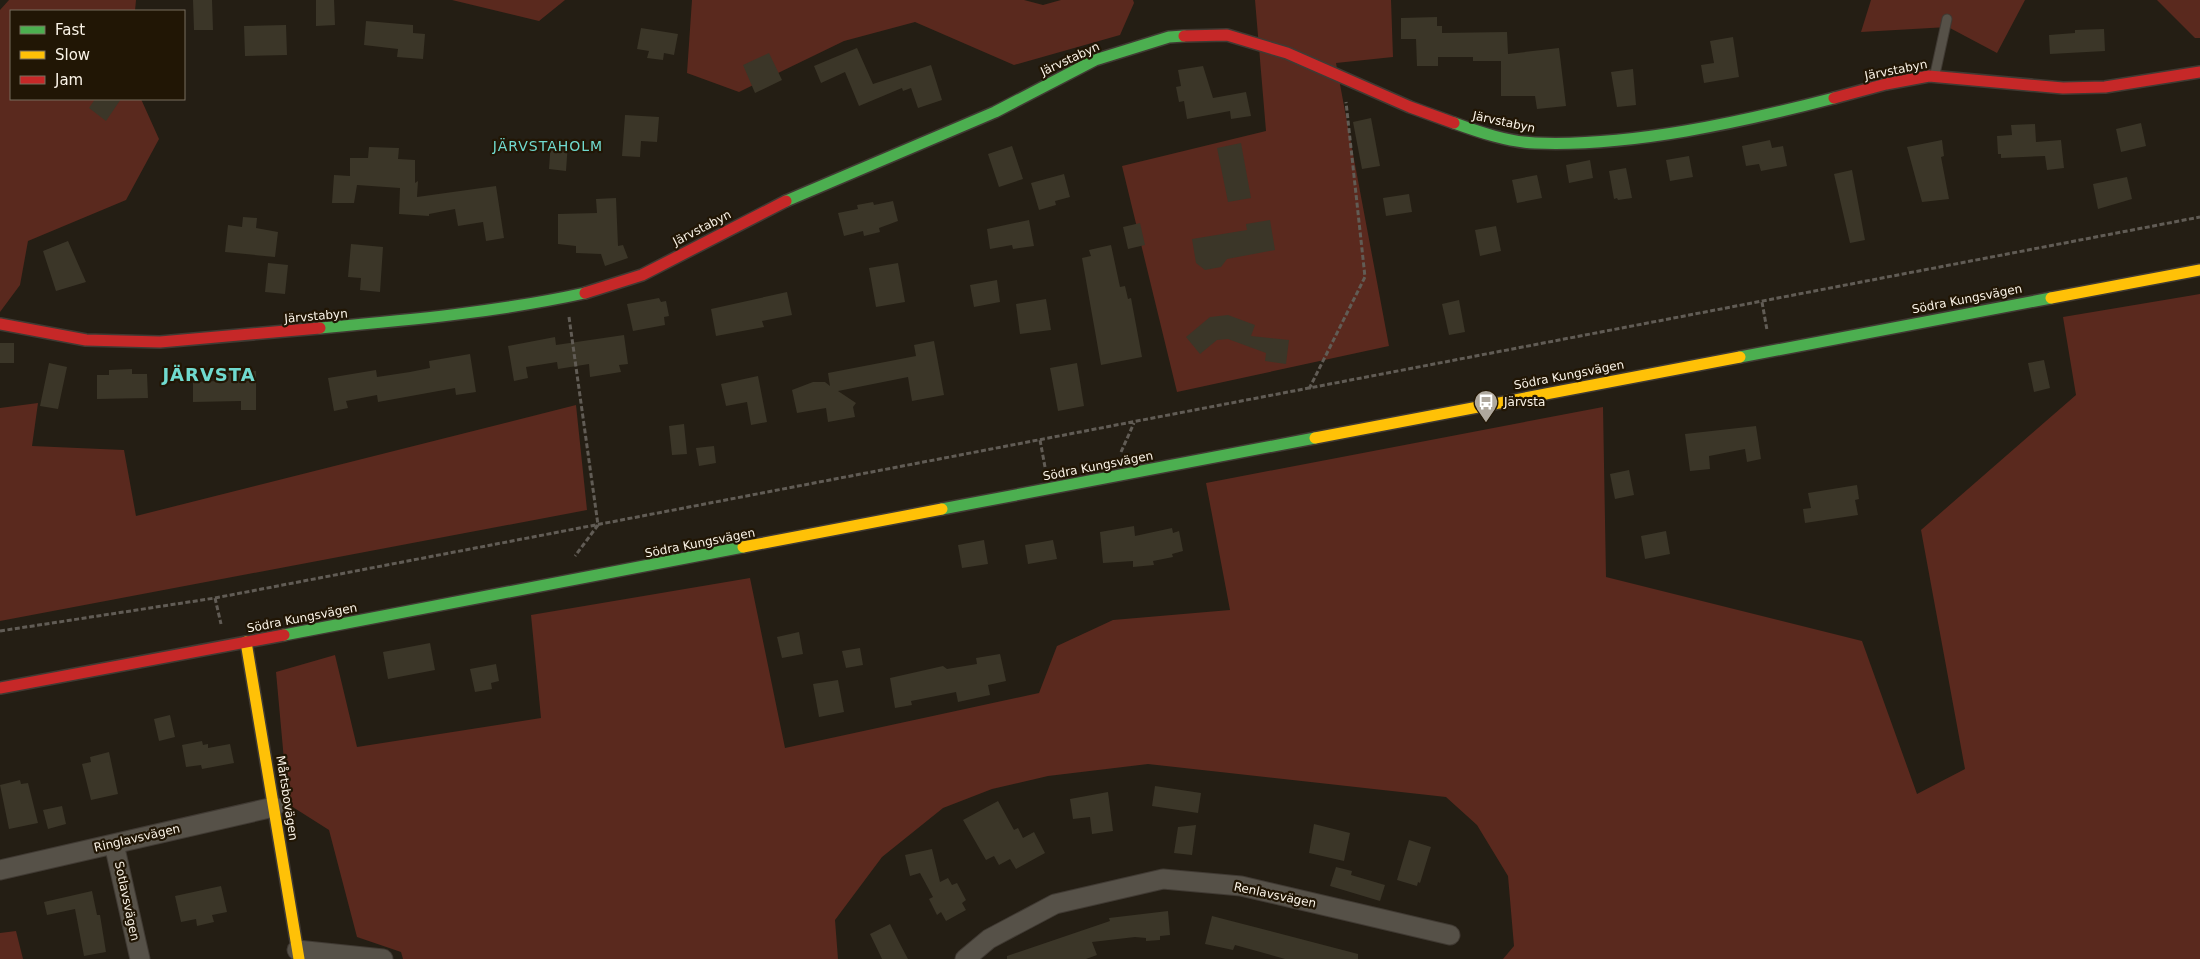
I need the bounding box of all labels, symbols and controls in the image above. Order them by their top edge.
legend [10,10,185,100]
text: Fast [55,21,85,39]
street label: Järvstabyn [1037,39,1102,79]
text: Slow [55,46,90,64]
street label: Järvstabyn [1862,57,1929,83]
text: Jam [54,71,83,89]
street label: Järvstabyn [1470,108,1537,135]
district label: JÄRVSTAHOLM [492,137,603,154]
street label: Järvstabyn [670,207,733,249]
street label: Södra Kungsvägen [1911,281,2023,317]
street label: Järvstabyn [283,306,348,326]
street label: Södra Kungsvägen [1513,357,1625,393]
district label: JÄRVSTA [160,364,256,385]
bus stop icon: Järvsta [1473,389,1499,423]
place label: Järvsta [1503,395,1545,409]
street label: Södra Kungsvägen [1042,448,1154,484]
street label: Södra Kungsvägen [644,525,756,561]
street label: Södra Kungsvägen [246,600,358,636]
street label: Mårtsbovägen [273,755,301,841]
street label: Ringlavsvägen [93,821,181,855]
street label: Sotlavsvägen [112,860,142,942]
street label: Renlavsvägen [1233,879,1317,911]

